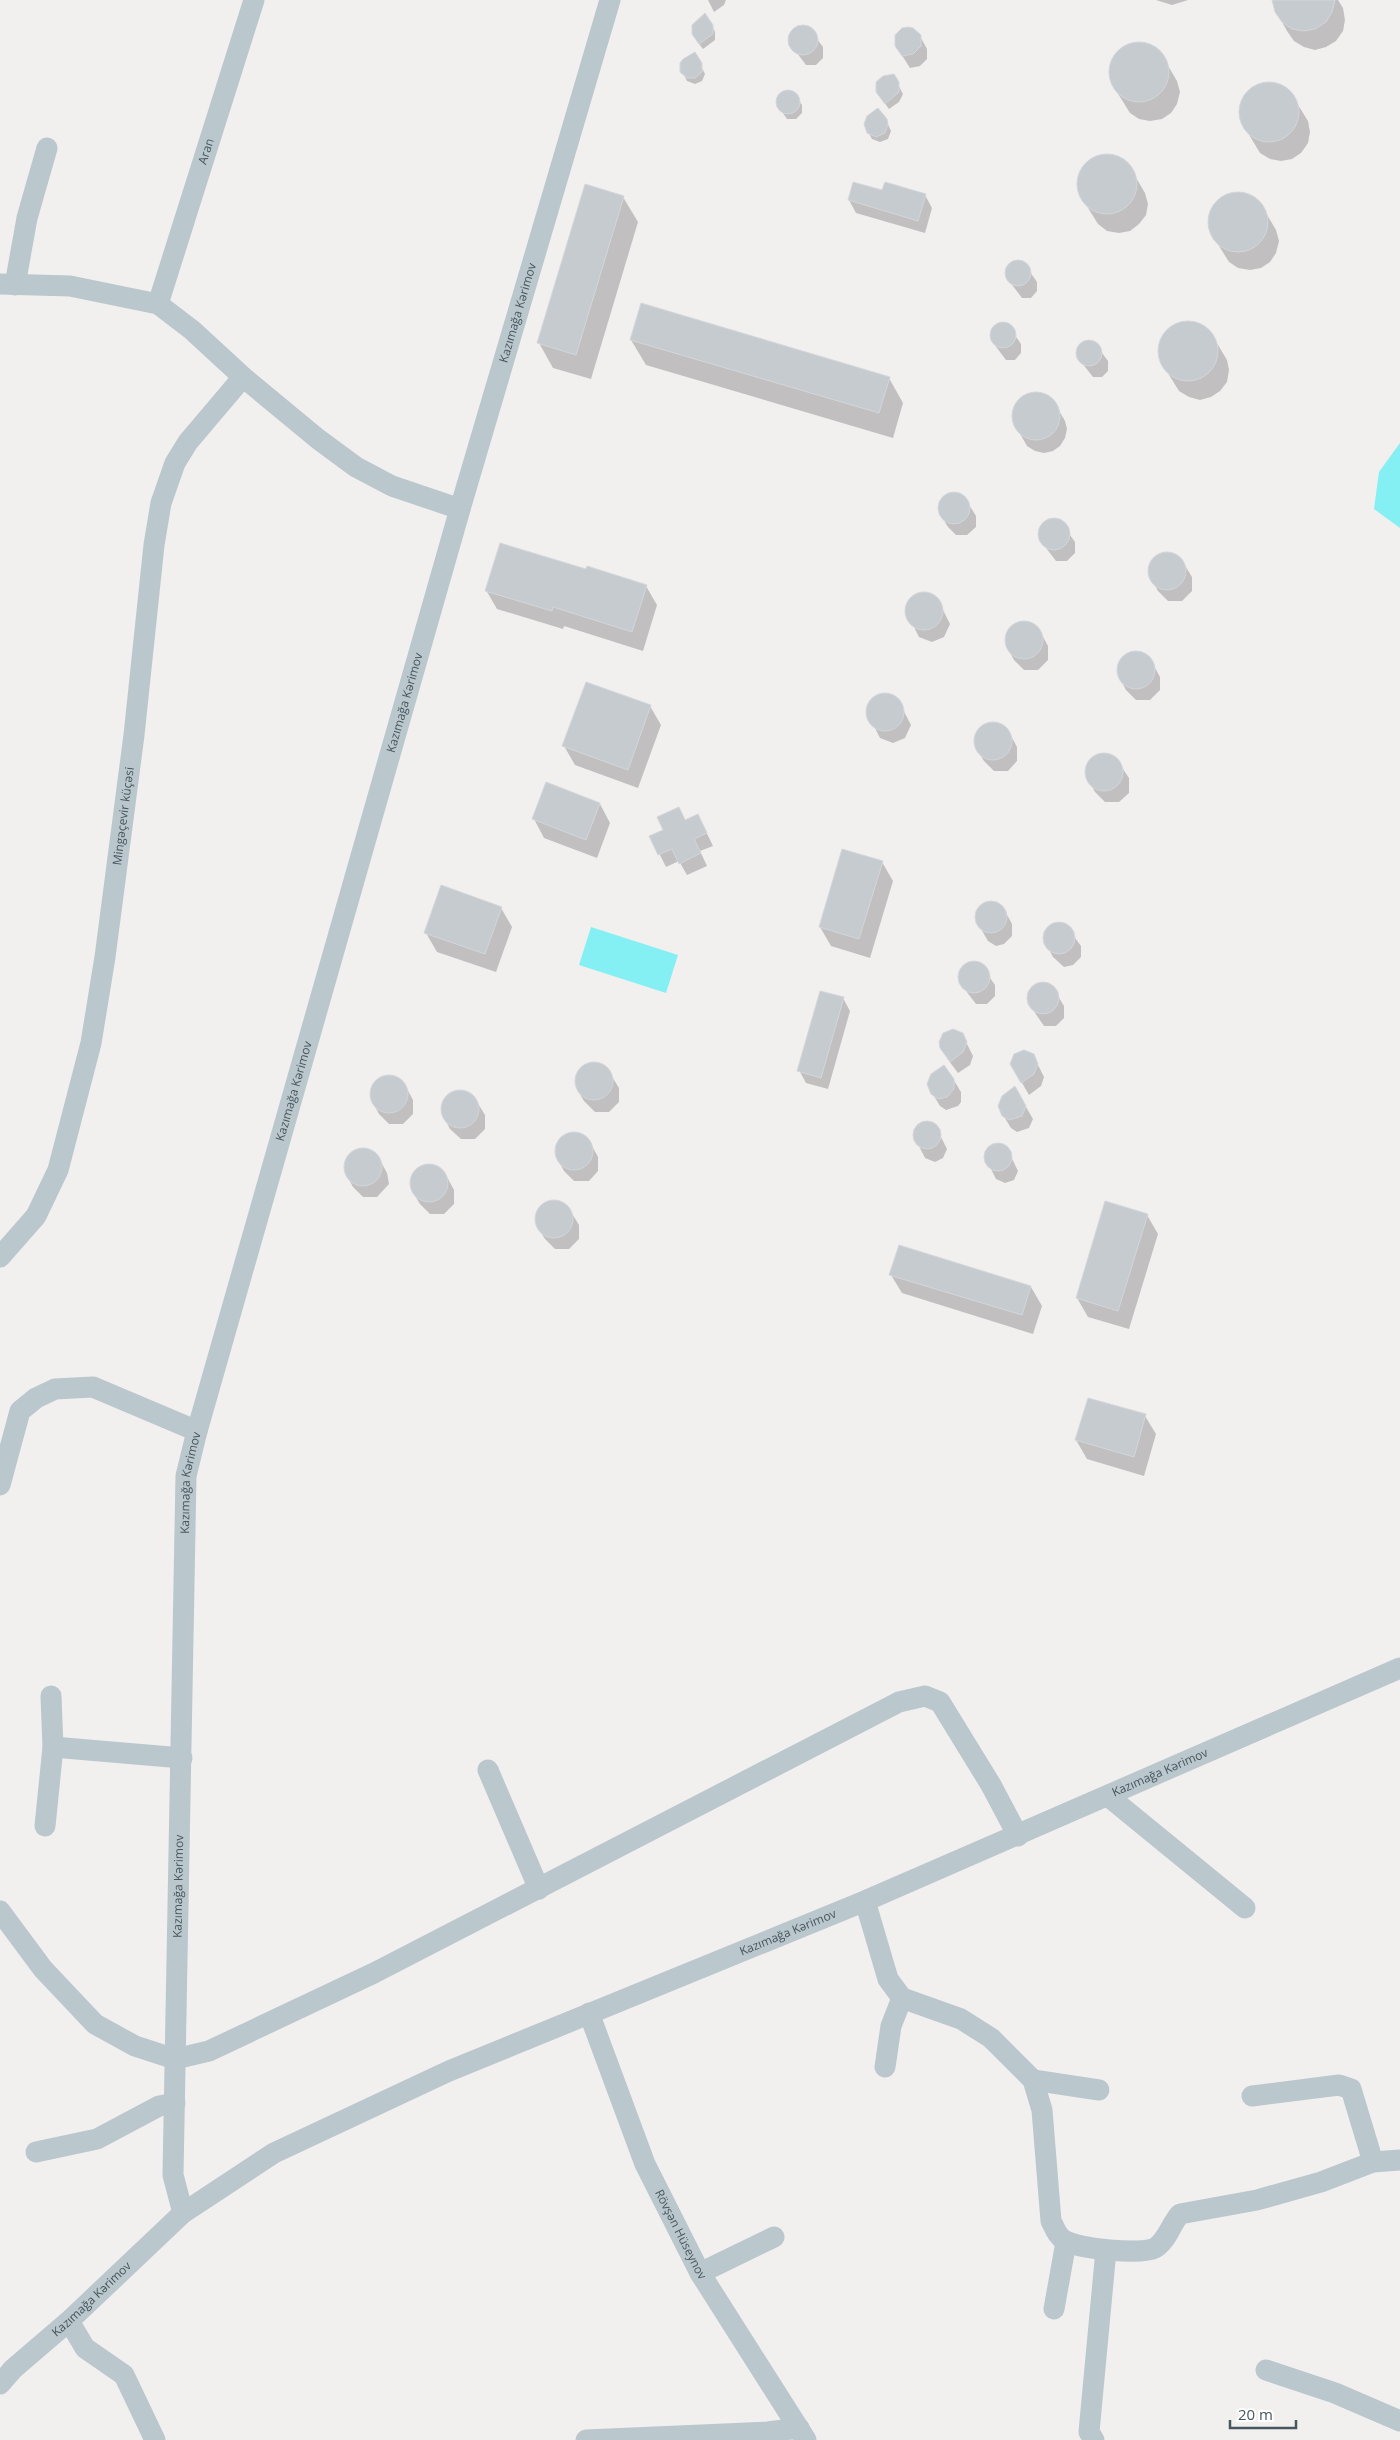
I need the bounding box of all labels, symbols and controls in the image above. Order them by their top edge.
street label: Aran [194,136,218,166]
street label: Kazımağa Kərimov [495,261,540,365]
street label: Kazımağa Kərimov [382,651,427,755]
street label: Mingəçevir küçəsi [108,766,138,866]
street label: Kazımağa Kərimov [271,1039,316,1143]
street label: Kazımağa Kərimov [176,1430,204,1534]
street label: Kazımağa Kərimov [1109,1744,1210,1800]
street label: Kazımağa Kərimov [168,1835,187,1938]
street label: Kazımağa Kərimov [737,1905,839,1959]
street label: Rövşən Hüseynov [651,2186,711,2283]
street label: Kazımağa Kərimov [48,2257,135,2340]
scale bar [1230,2398,1296,2430]
text: 20 m [1238,2404,1273,2424]

